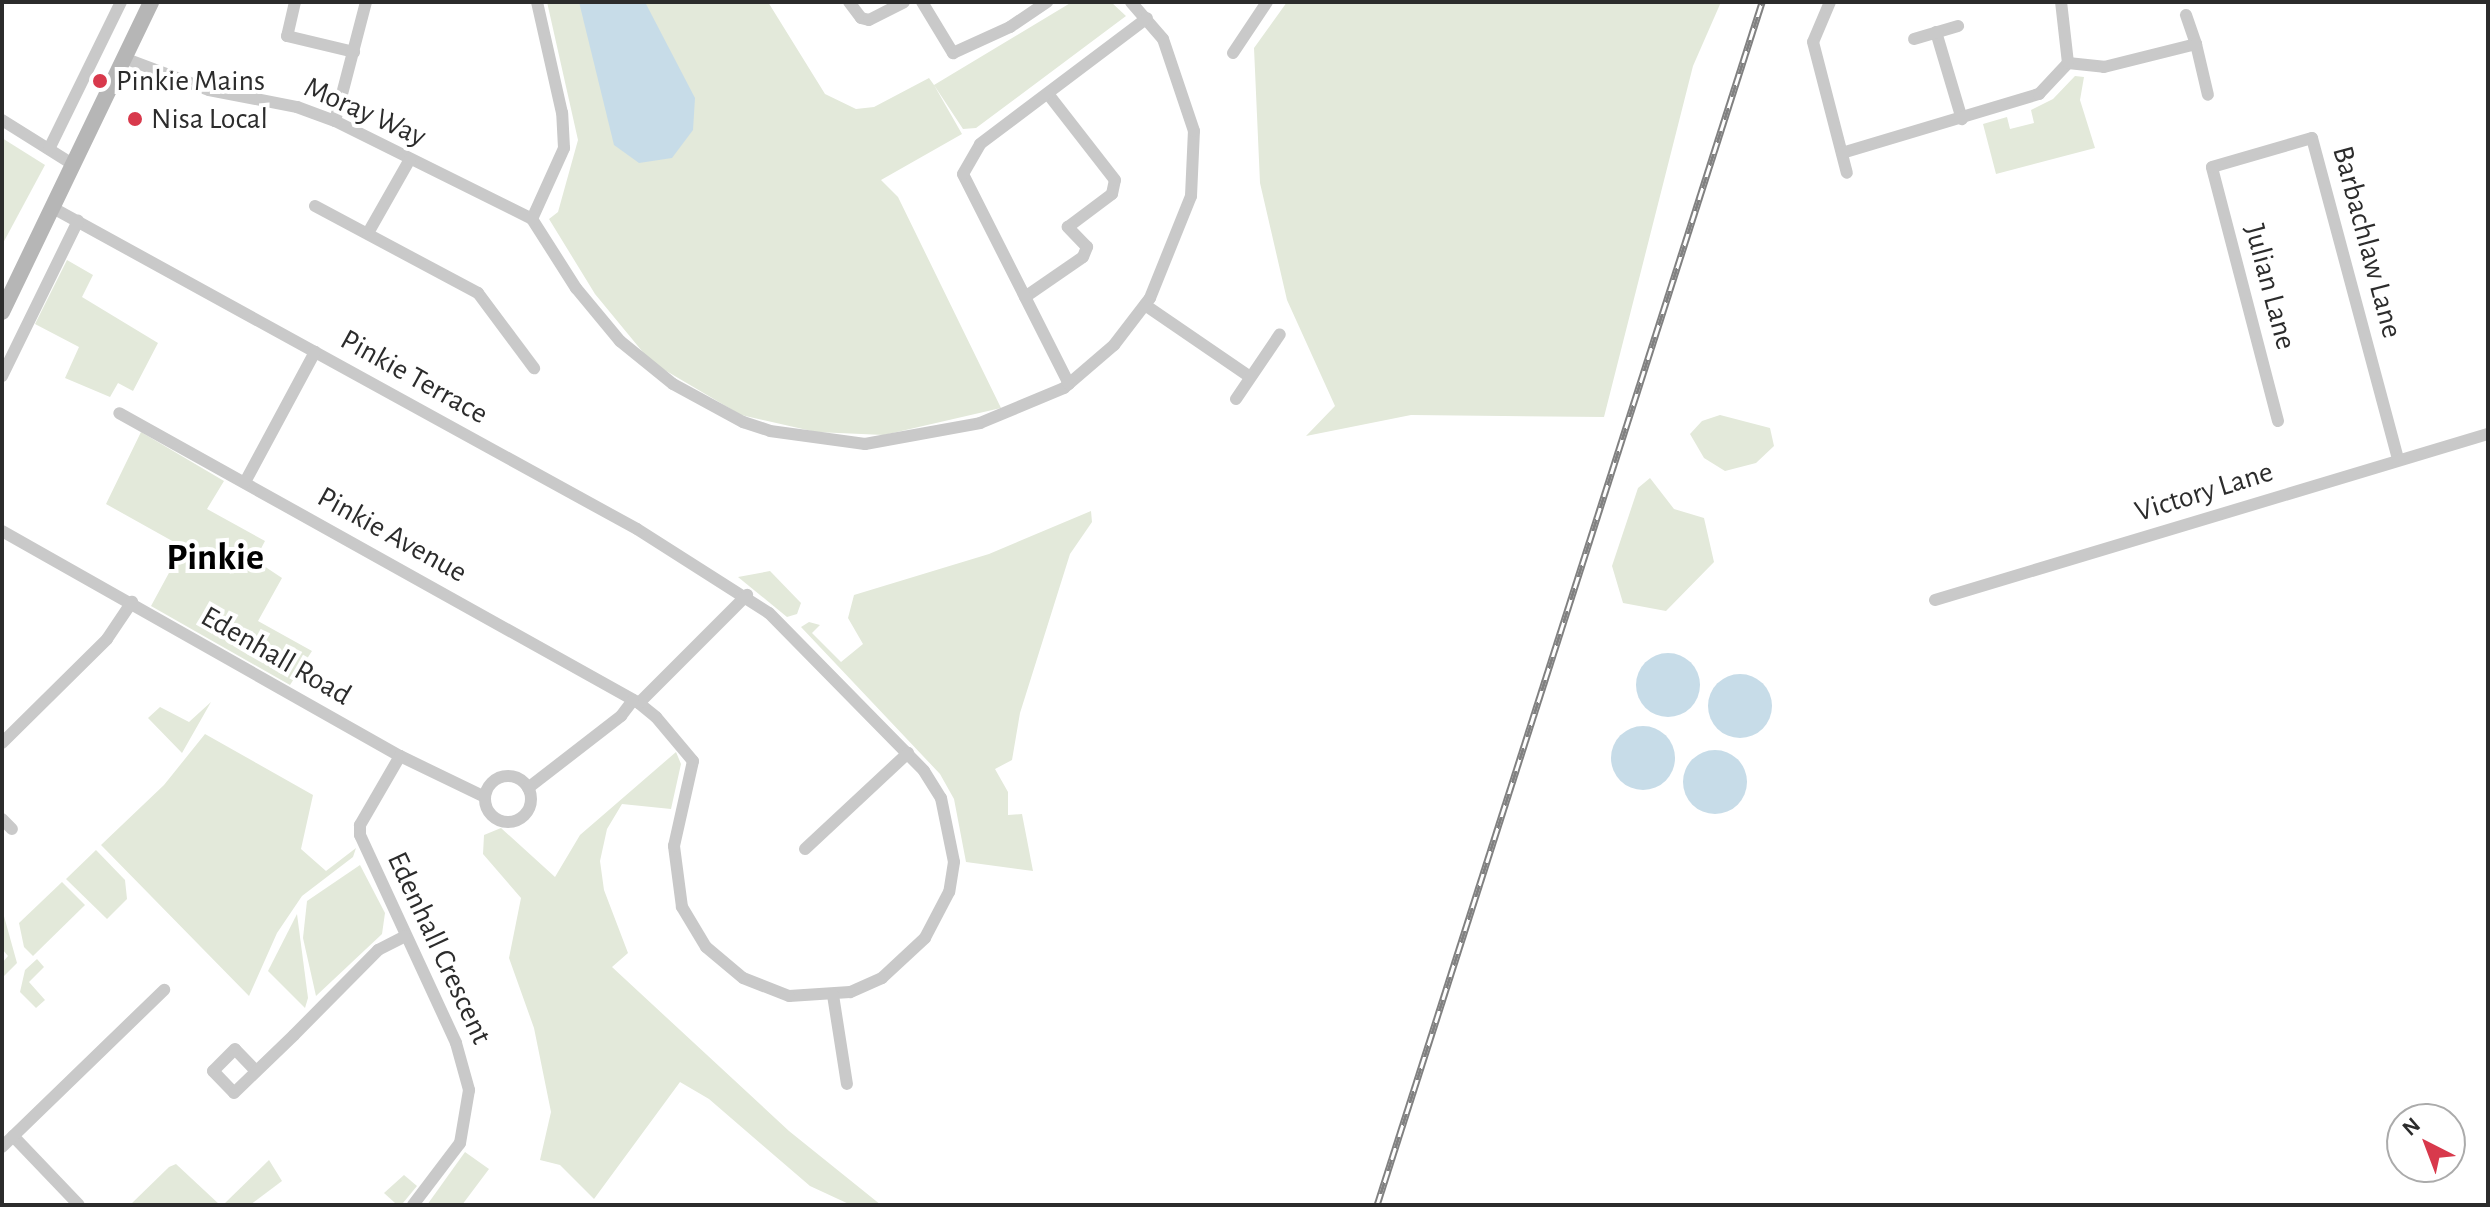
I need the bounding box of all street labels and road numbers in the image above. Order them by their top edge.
street label: Moray Way [298,69,432,155]
street label: Barbachlaw Lane [2324,142,2410,342]
street label: Julian Lane [2236,220,2304,354]
street label: Pinkie Terrace [334,322,494,432]
street label: Victory Lane [2131,454,2277,530]
street label: Pinkie Avenue [311,479,473,591]
street label: Edenhall Road [195,599,357,713]
street label: Edenhall Crescent [379,846,499,1050]

